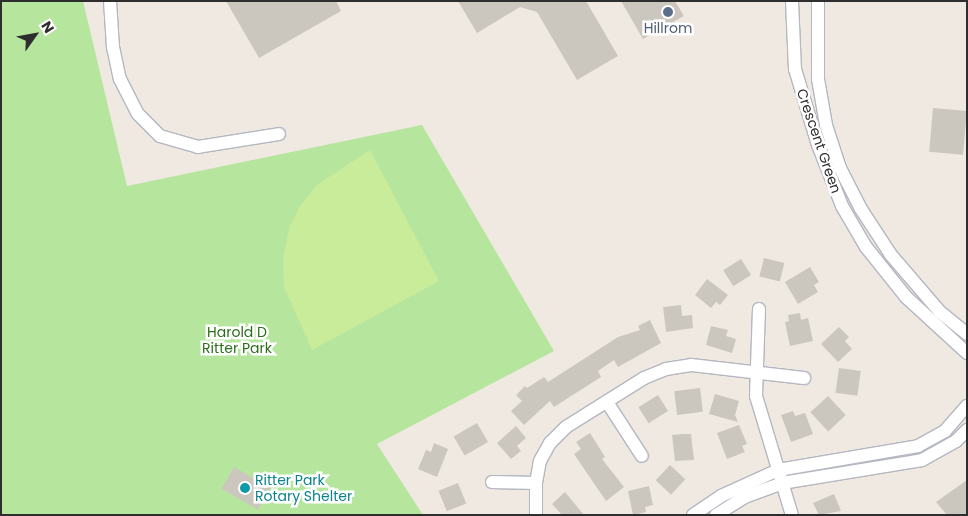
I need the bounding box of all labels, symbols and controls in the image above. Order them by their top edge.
marker: Hillrom [662,6,674,18]
north arrow [10,10,60,60]
text: N [36,17,59,37]
place label: Hillrom [644,20,692,36]
street label: Crescent Green [793,87,845,195]
park label: Harold D Ritter Park [202,324,272,357]
place label: Ritter Park Rotary Shelter [255,472,352,504]
marker: Ritter Park Rotary Shelter [239,482,251,494]

